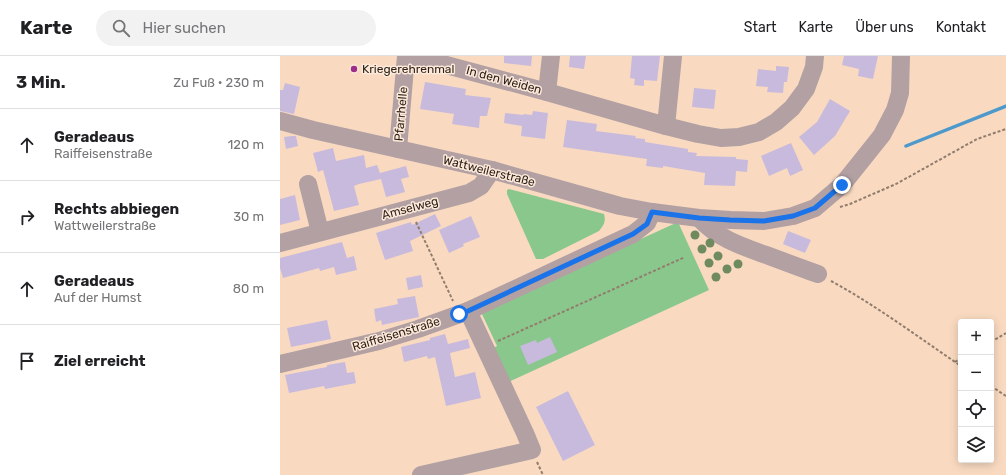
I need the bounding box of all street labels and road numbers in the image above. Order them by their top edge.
street label: In den Weiden [465,63,543,97]
street label: Pfarrhelle [392,86,410,142]
street label: Wattweilerstraße [442,153,537,189]
street label: Amselweg [380,194,440,222]
street label: Raiffeisenstraße [350,314,442,354]

